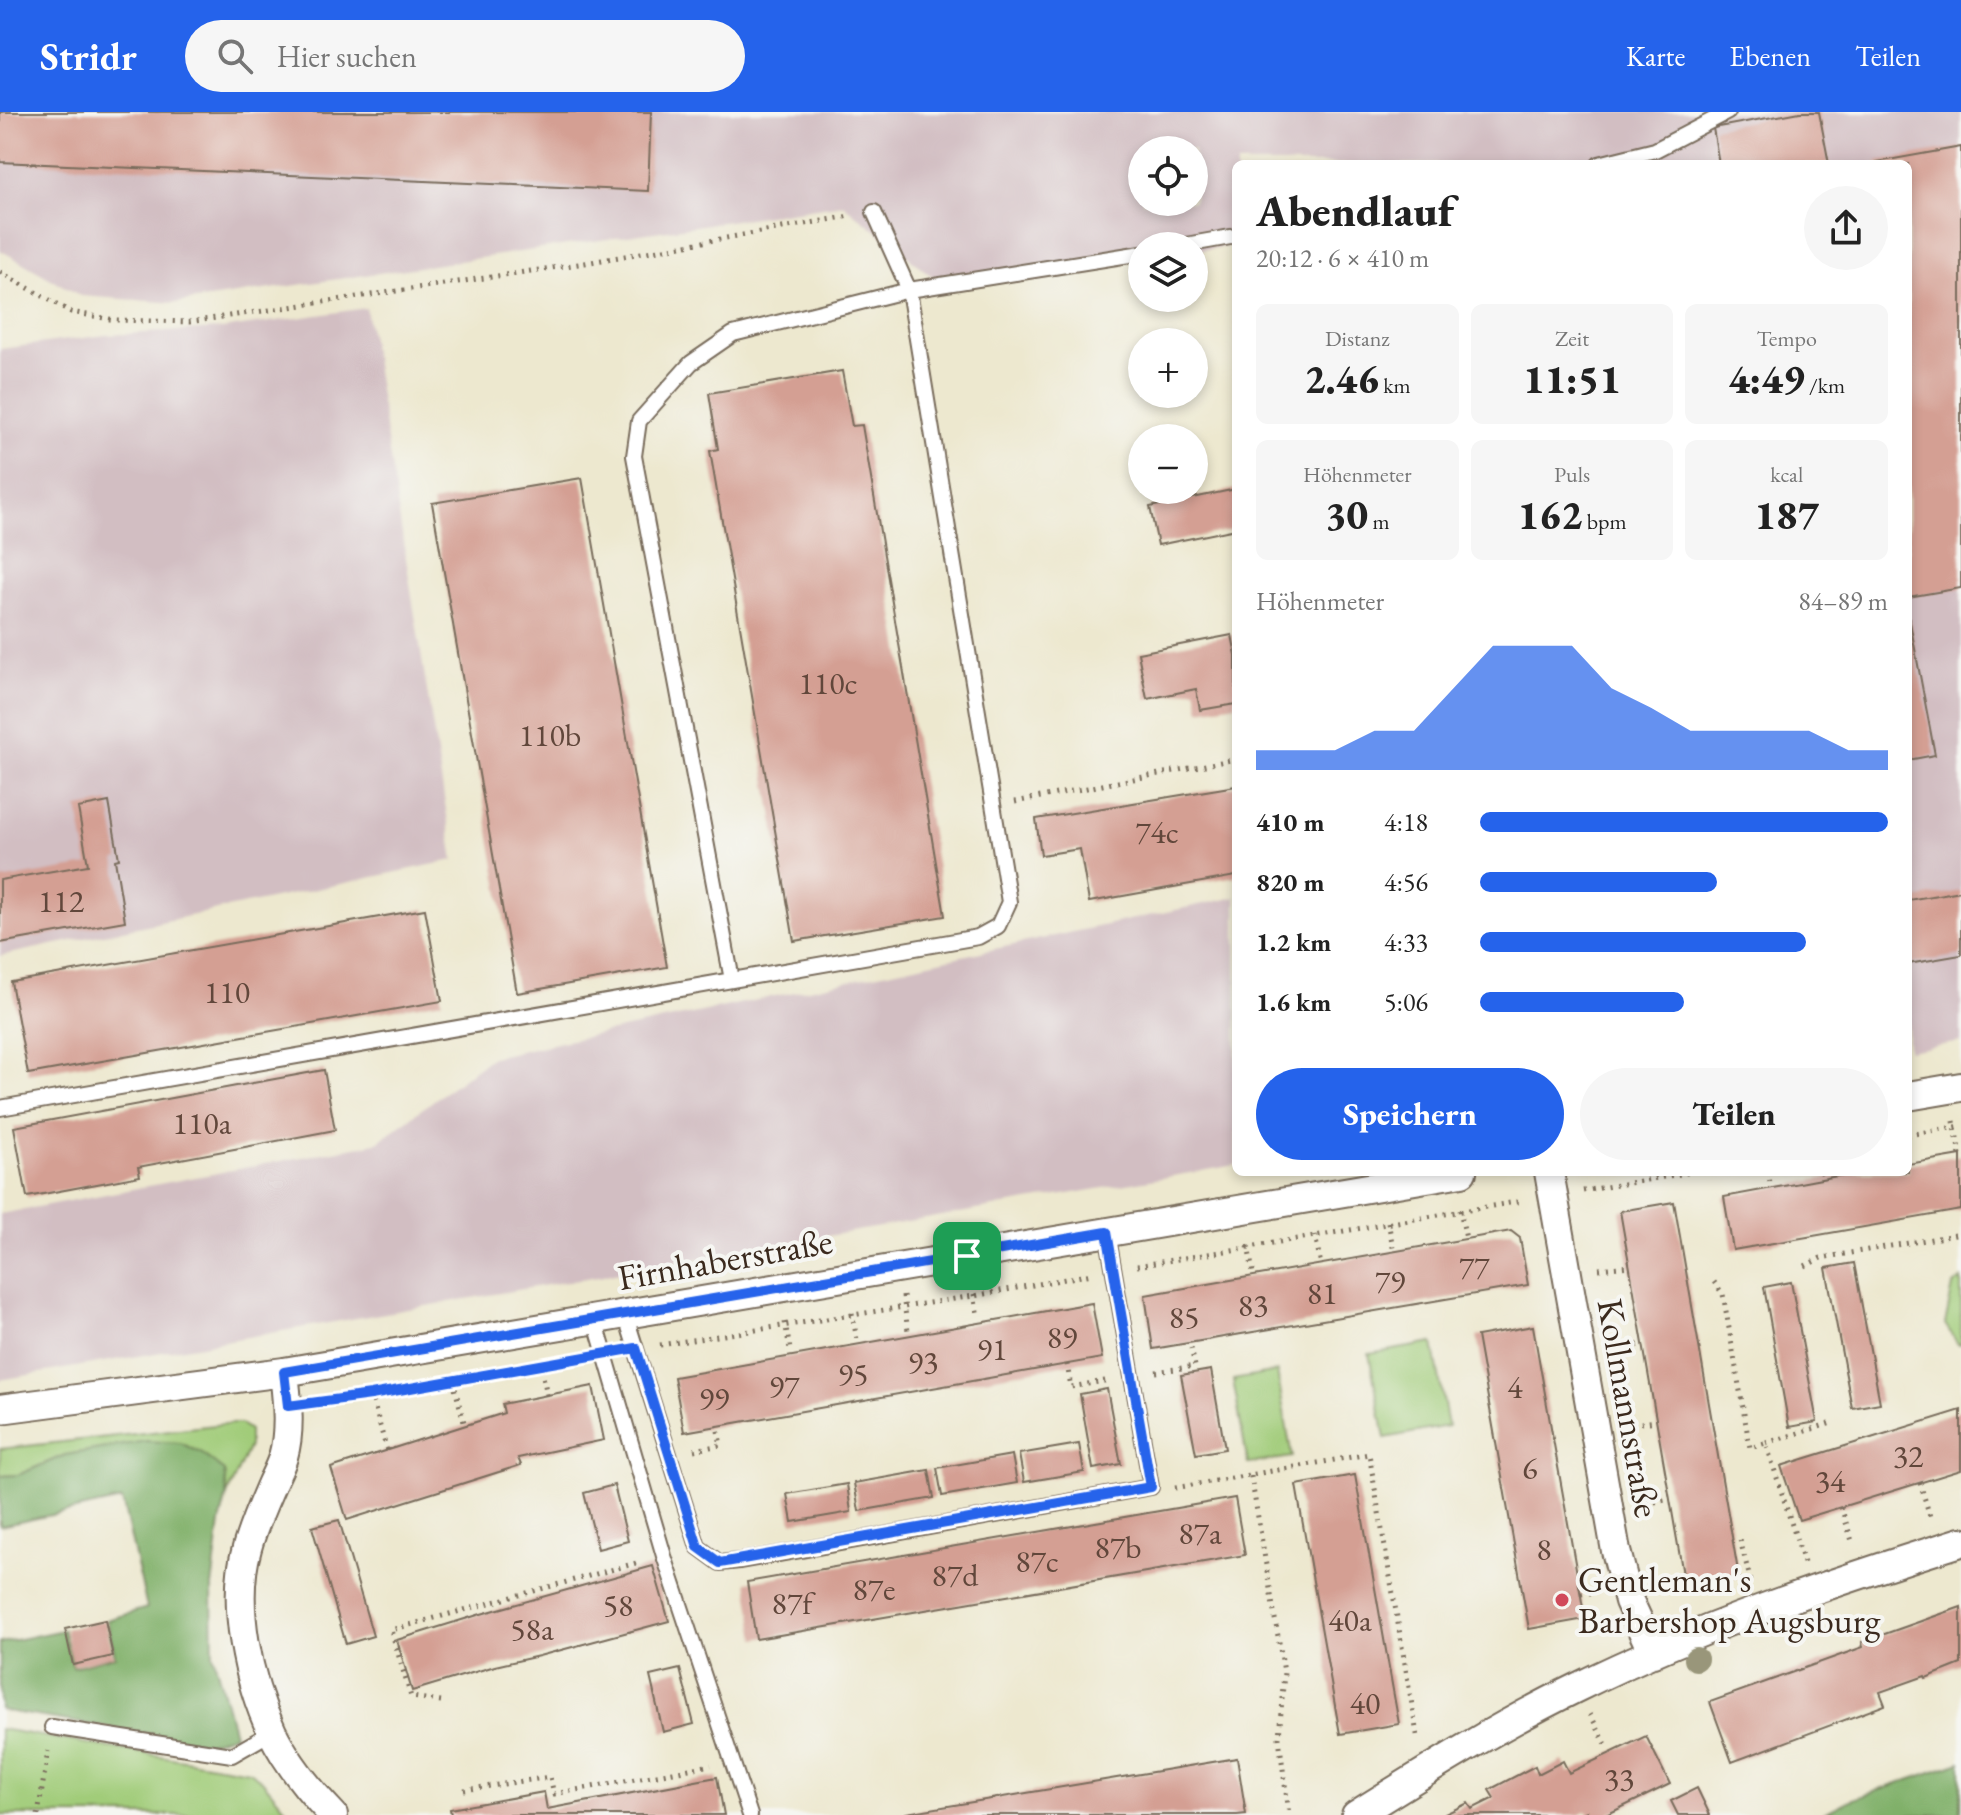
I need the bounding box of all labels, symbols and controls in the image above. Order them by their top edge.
search box [185,20,745,92]
text: Stridr [40,32,137,81]
icon: search [213,34,257,78]
text: Hier suchen [277,37,417,76]
text: Karte [1626,38,1685,74]
text: Ebenen [1729,38,1811,74]
text: Teilen [1855,38,1921,74]
map controls [1128,136,1208,504]
button: locate [1128,136,1208,216]
text: Abendlauf [1256,182,1454,239]
button: share [1804,186,1888,270]
button: layers [1128,232,1208,312]
text: 20:12 · 6 × 410 m [1256,241,1429,275]
text: Distanz [1325,324,1390,353]
text: Zeit [1555,324,1589,353]
text: Tempo [1756,324,1817,353]
button: + [1128,328,1208,408]
text: 2.46 [1304,353,1379,405]
text: 11:51 [1523,353,1621,405]
text: 4:49 [1728,353,1805,405]
text: km [1379,371,1411,400]
text: /km [1805,371,1845,400]
button: − [1128,424,1208,504]
text: Höhenmeter [1303,460,1412,489]
text: Puls [1554,460,1590,489]
text: kcal [1770,460,1803,489]
text: 30 [1325,489,1368,541]
text: 162 [1517,489,1582,541]
text: 187 [1754,489,1819,541]
text: m [1368,507,1390,536]
text: bpm [1582,507,1627,536]
text: Höhenmeter [1256,584,1384,618]
text: 84–89 m [1798,584,1888,618]
house number: 110c [798,662,858,704]
house number: 110b [519,714,581,756]
text: 410 m [1256,805,1324,839]
text: 4:18 [1384,805,1428,839]
house number: 74c [1135,811,1179,853]
text: 820 m [1256,865,1324,899]
text: 4:56 [1384,865,1428,899]
house number: 112 [38,880,85,922]
text: 1.2 km [1256,925,1331,959]
text: 4:33 [1384,925,1428,959]
house number: 110 [204,971,250,1013]
text: 1.6 km [1256,985,1331,1019]
text: 5:06 [1384,985,1428,1019]
button: Speichern [1256,1068,1564,1160]
button: Teilen [1580,1068,1888,1160]
house number: 110a [173,1102,232,1144]
street label: Firnhaberstraße [614,1217,836,1301]
pin [933,1222,1001,1290]
icon: arrive [945,1234,989,1278]
house number: 77 [1459,1246,1490,1288]
house number: 79 [1375,1260,1405,1302]
house number: 81 [1307,1272,1337,1314]
house number: 83 [1238,1284,1268,1326]
street label: Kollmannstraße [1587,1295,1671,1521]
house number: 85 [1169,1296,1199,1338]
house number: 89 [1047,1316,1077,1358]
house number: 91 [977,1328,1007,1370]
house number: 93 [908,1341,938,1383]
house number: 95 [838,1353,868,1395]
house number: 97 [769,1365,800,1407]
house number: 4 [1507,1366,1523,1408]
house number: 99 [699,1377,729,1419]
house number: 32 [1893,1435,1924,1477]
house number: 6 [1522,1447,1538,1489]
house number: 34 [1815,1460,1846,1502]
house number: 87a [1178,1512,1222,1554]
house number: 87b [1094,1526,1142,1568]
house number: 8 [1536,1528,1552,1570]
house number: 87c [1015,1540,1059,1582]
house number: 87d [932,1554,979,1596]
place label: Gentleman's Barbershop Augsburg [1578,1556,1881,1644]
house number: 87e [852,1568,896,1610]
house number: 87f [772,1582,816,1624]
house number: 58 [603,1584,633,1626]
marker: Gentleman's Barbershop Augsburg [1553,1591,1571,1609]
house number: 40a [1328,1599,1372,1641]
house number: 58a [510,1608,554,1650]
house number: 40 [1350,1682,1380,1724]
house number: 33 [1604,1758,1634,1800]

